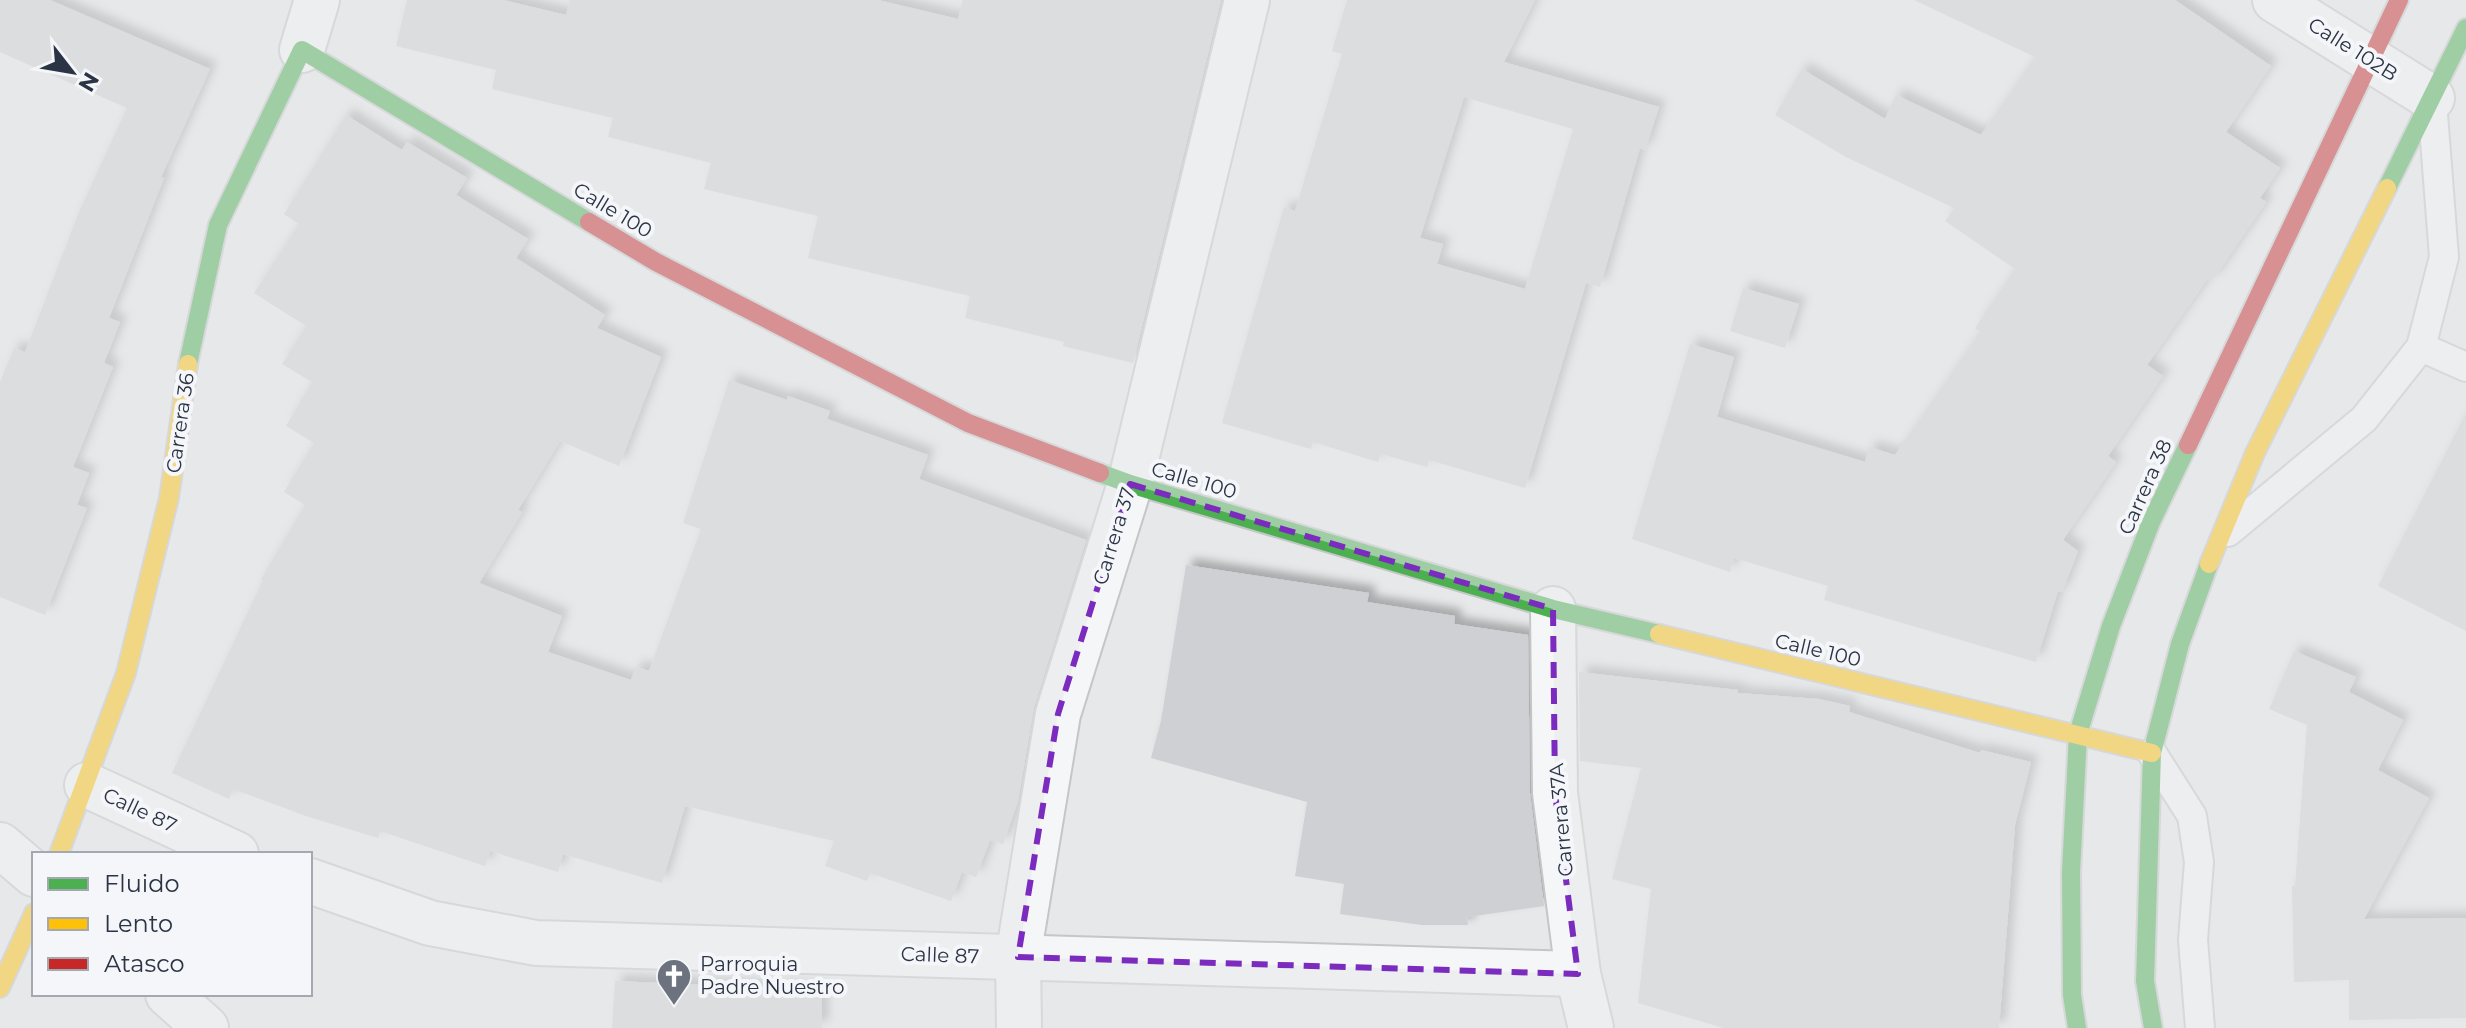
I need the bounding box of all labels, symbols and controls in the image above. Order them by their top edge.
street label: Calle 102B [2304,12,2402,86]
north arrow [32,32,112,112]
text: N [73,67,105,97]
street label: Calle 100 [569,177,657,243]
street label: Carrera 36 [161,371,199,475]
street label: Carrera 38 [2113,436,2177,538]
street label: Calle 100 [1149,456,1239,504]
street label: Carrera 37 [1088,484,1140,588]
street label: Calle 100 [1773,628,1863,672]
street label: Carrera 37A [1544,762,1578,878]
street label: Calle 87 [99,783,181,837]
legend [32,852,312,996]
text: Fluido [104,869,180,898]
text: Lento [104,909,173,938]
street label: Calle 87 [900,942,980,968]
text: Atasco [104,949,185,978]
place label: Parroquia Padre Nuestro [700,952,844,999]
church icon: Parroquia Padre Nuestro [655,957,693,1007]

